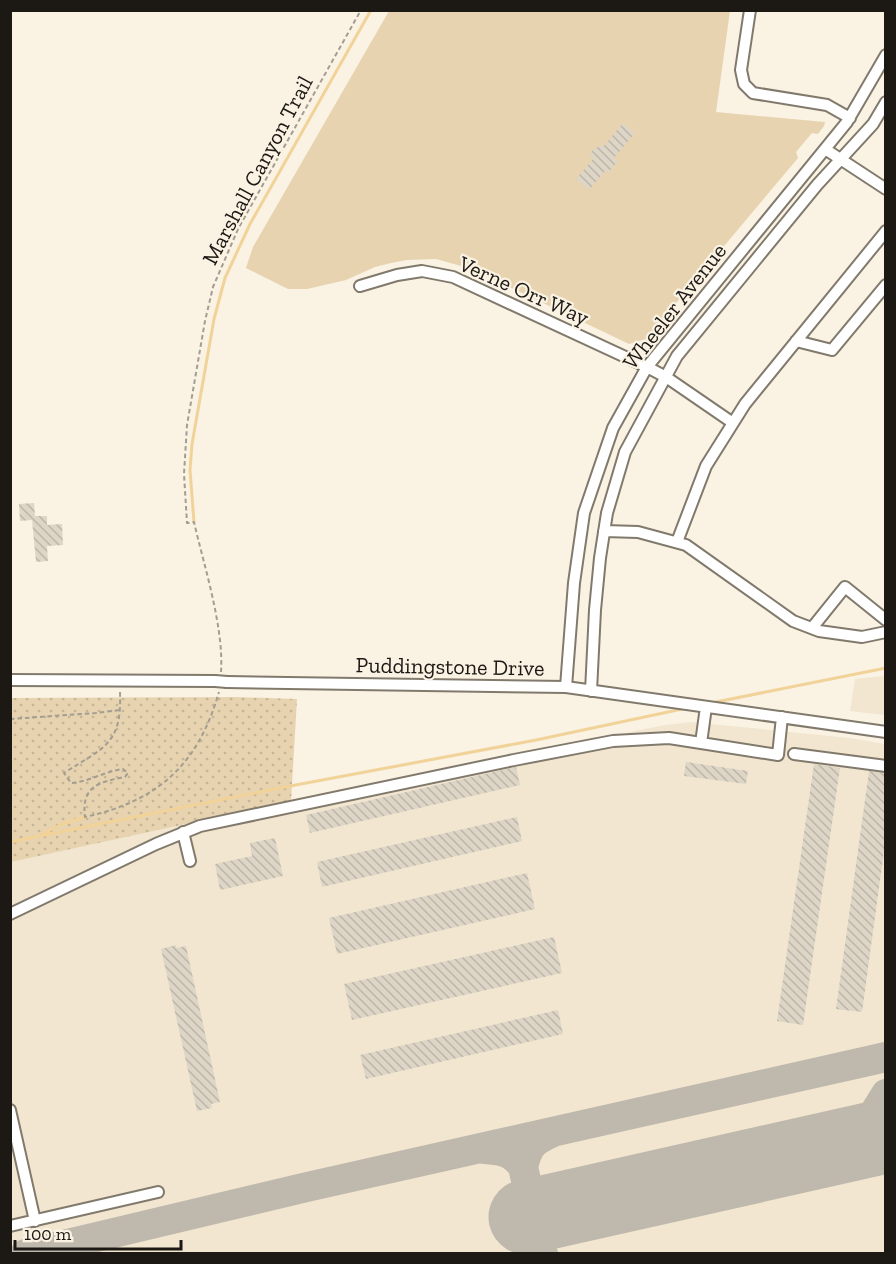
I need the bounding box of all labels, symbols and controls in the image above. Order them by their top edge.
street label: Marshall Canyon Trail [196,71,319,269]
street label: Wheeler Avenue [617,238,732,375]
street label: Verne Orr Way [454,249,594,332]
street label: Puddingstone Drive [355,651,545,682]
scale bar [15,1213,182,1251]
text: 100 m [24,1223,72,1245]

